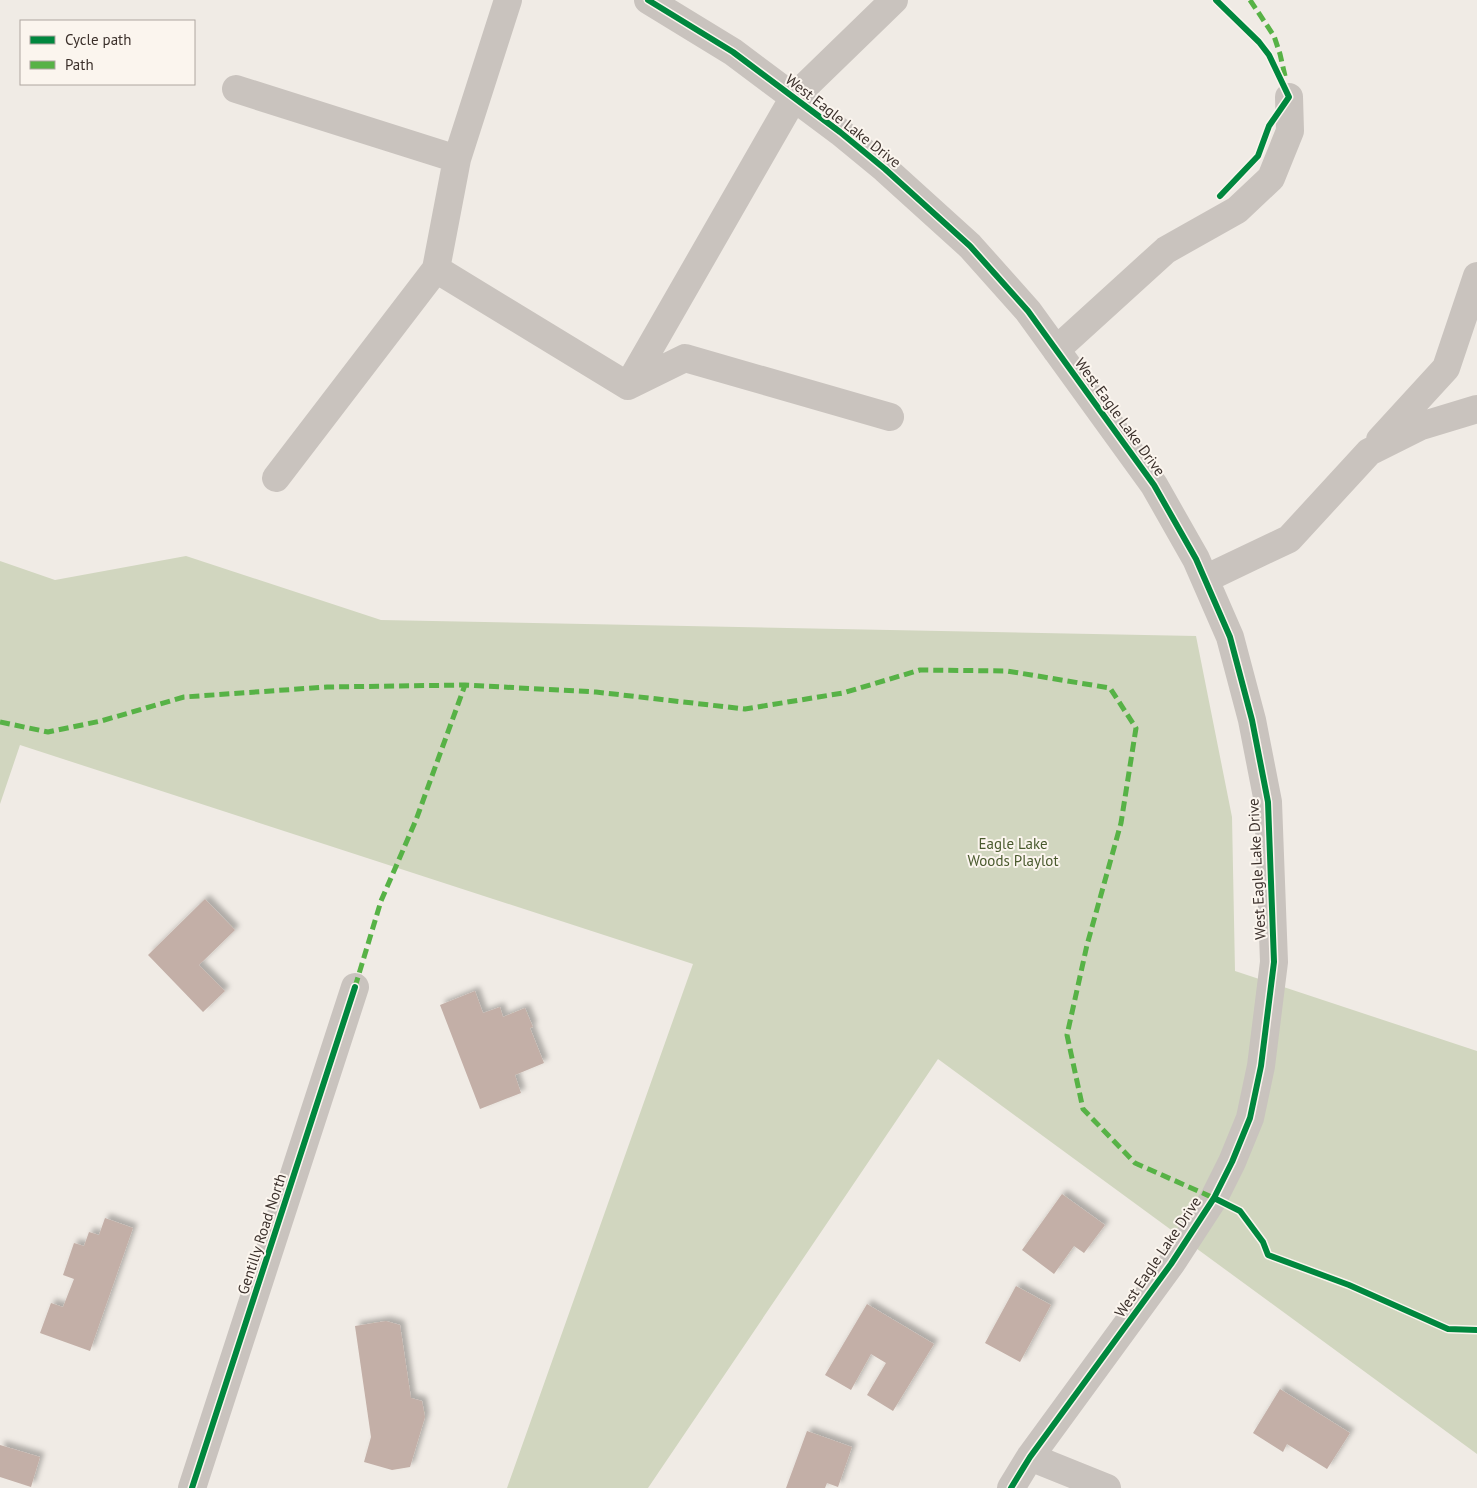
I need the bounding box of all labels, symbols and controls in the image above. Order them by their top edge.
legend [20,20,195,85]
text: Cycle path [65,30,131,49]
text: Path [65,55,94,74]
street label: West Eagle Lake Drive [782,70,905,172]
street label: West Eagle Lake Drive [1071,354,1170,480]
street label: West Eagle Lake Drive [1243,798,1270,940]
park label: Eagle Lake Woods Playlot [968,834,1058,870]
street label: Gentilly Road North [233,1171,290,1297]
street label: West Eagle Lake Drive [1110,1193,1205,1321]

